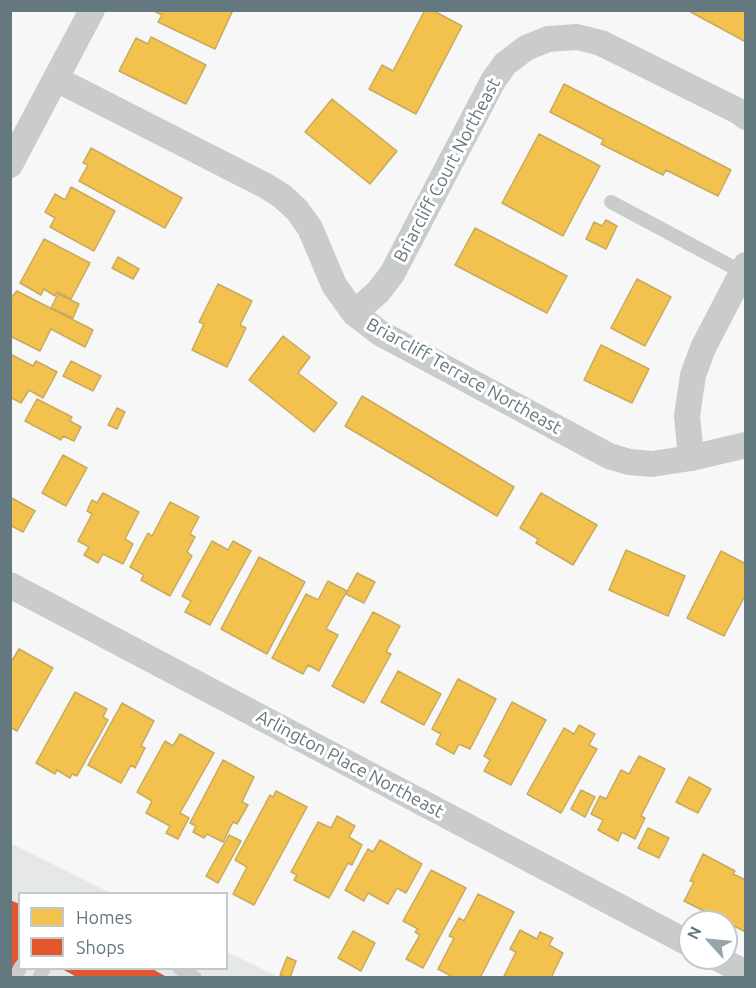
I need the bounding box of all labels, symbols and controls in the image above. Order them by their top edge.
street label: Briarcliff Court Northeast [389,74,505,266]
street label: Briarcliff Terrace Northeast [363,313,565,439]
street label: Arlington Place Northeast [253,705,447,823]
legend [18,892,228,970]
text: Homes [76,907,132,927]
north arrow [678,910,738,970]
text: N [683,923,704,942]
text: Shops [76,937,125,957]

